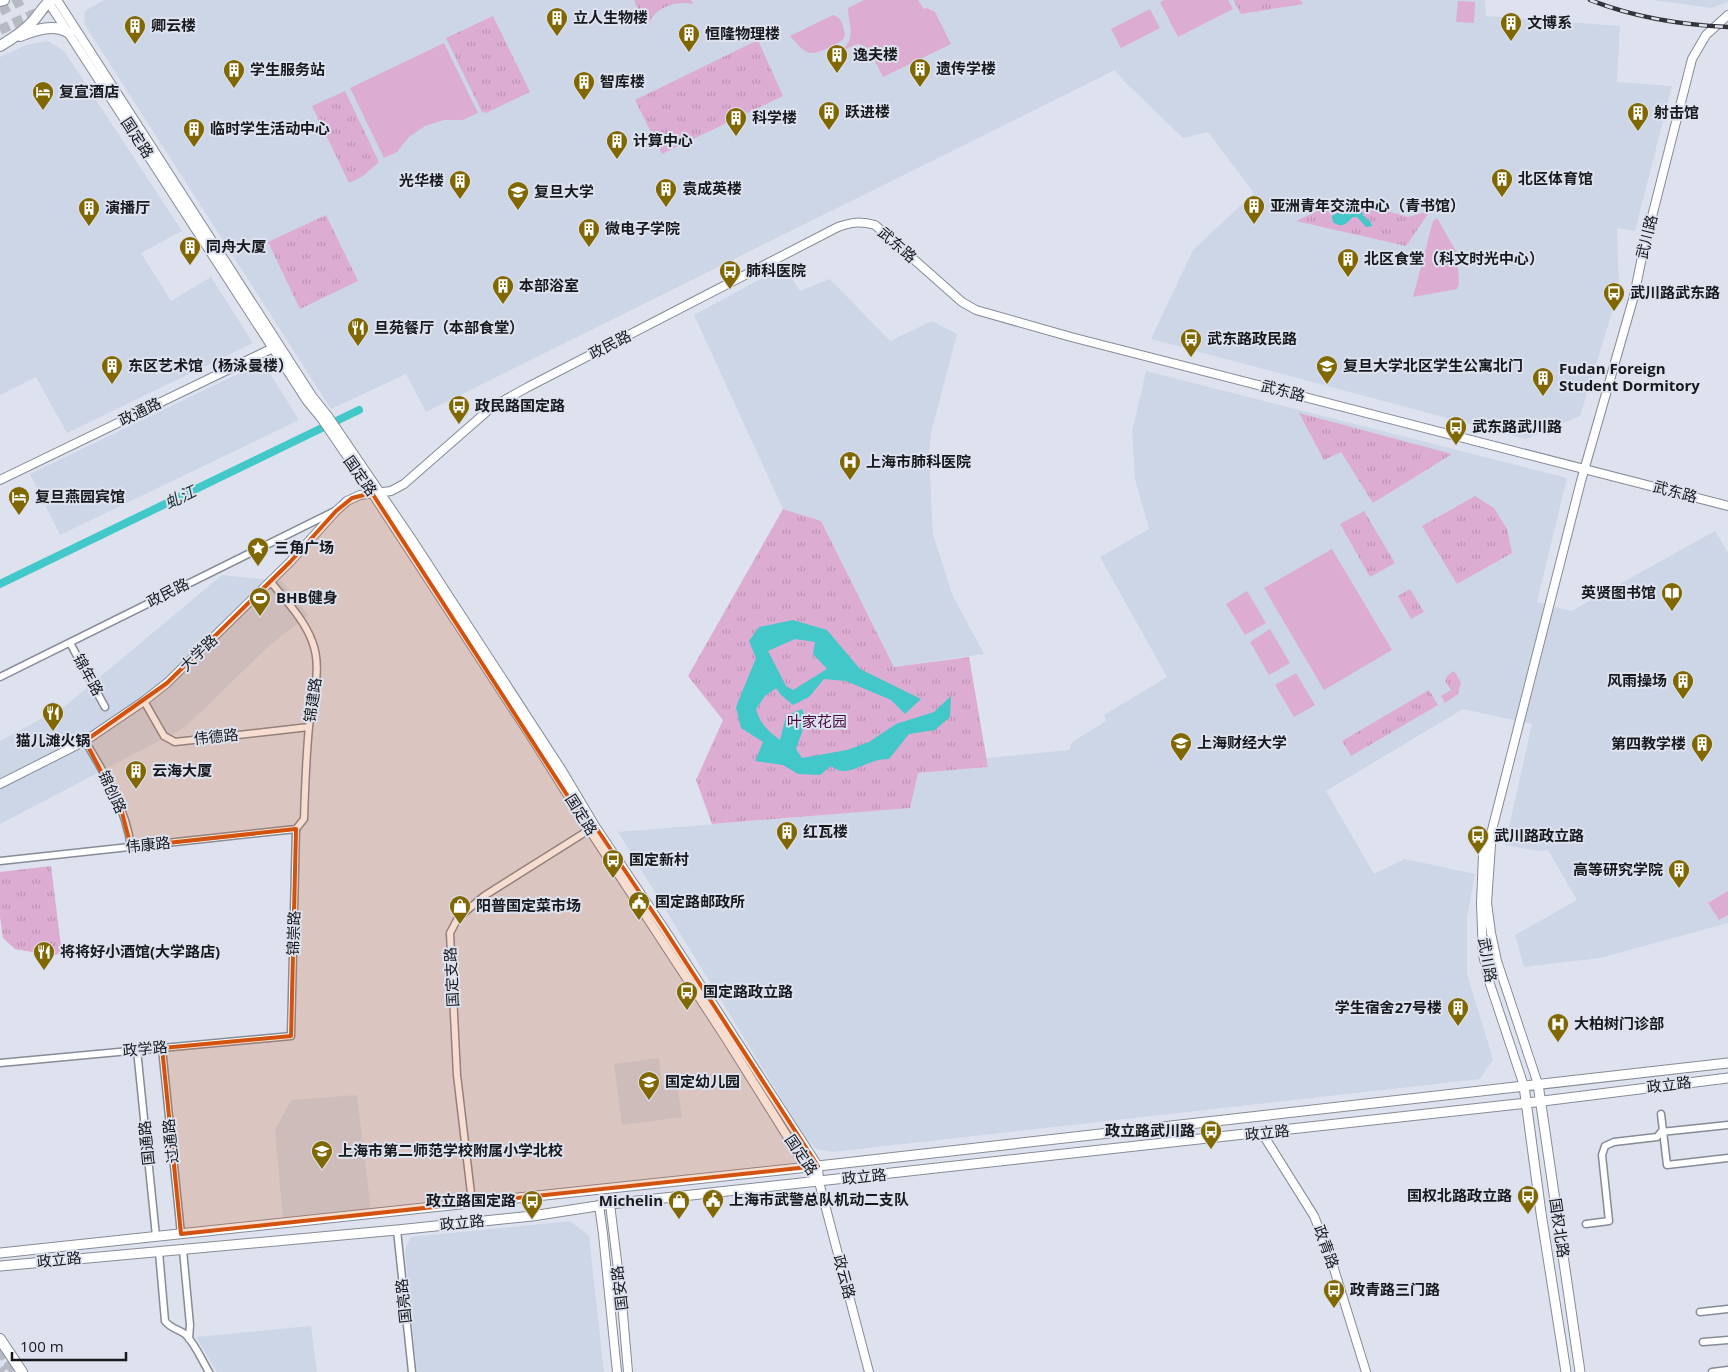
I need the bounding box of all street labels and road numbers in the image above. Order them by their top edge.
street label: 国定路 [117,113,158,162]
street label: 武川路 [1631,212,1661,261]
street label: 武东路 [874,222,921,267]
street label: 政民路 [585,325,634,363]
street label: 武东路 [1259,375,1308,405]
street label: 政通路 [115,392,164,430]
street label: 国定路 [340,451,382,500]
street label: 武东路 [1651,476,1700,507]
street label: 政民路 [143,573,192,611]
street label: 大学路 [175,629,221,675]
street label: 锦年路 [69,650,109,699]
street label: 锦建路 [299,676,325,724]
street label: 伟德路 [192,724,239,748]
street label: 锦创路 [94,767,131,816]
street label: 国定路 [561,790,602,839]
street label: 伟康路 [124,832,171,856]
street label: 锦崇路 [282,910,304,956]
street label: 武川路 [1474,936,1502,984]
street label: 国定支路 [439,947,463,1008]
street label: 政学路 [122,1036,168,1060]
street label: 政立路 [1645,1071,1692,1097]
street label: 过通路 [158,1118,182,1165]
street label: 国通路 [134,1120,158,1167]
street label: 政立路 [1243,1120,1290,1144]
street label: 国定路 [781,1130,823,1179]
street label: 政立路 [840,1164,887,1188]
street label: 国权北路 [1546,1197,1574,1259]
street label: 政立路 [438,1210,485,1234]
street label: 政青路 [1310,1222,1344,1271]
street label: 政立路 [35,1247,82,1271]
street label: 政云路 [829,1252,860,1301]
street label: 国安路 [606,1265,632,1312]
street label: 国亮路 [391,1278,415,1325]

